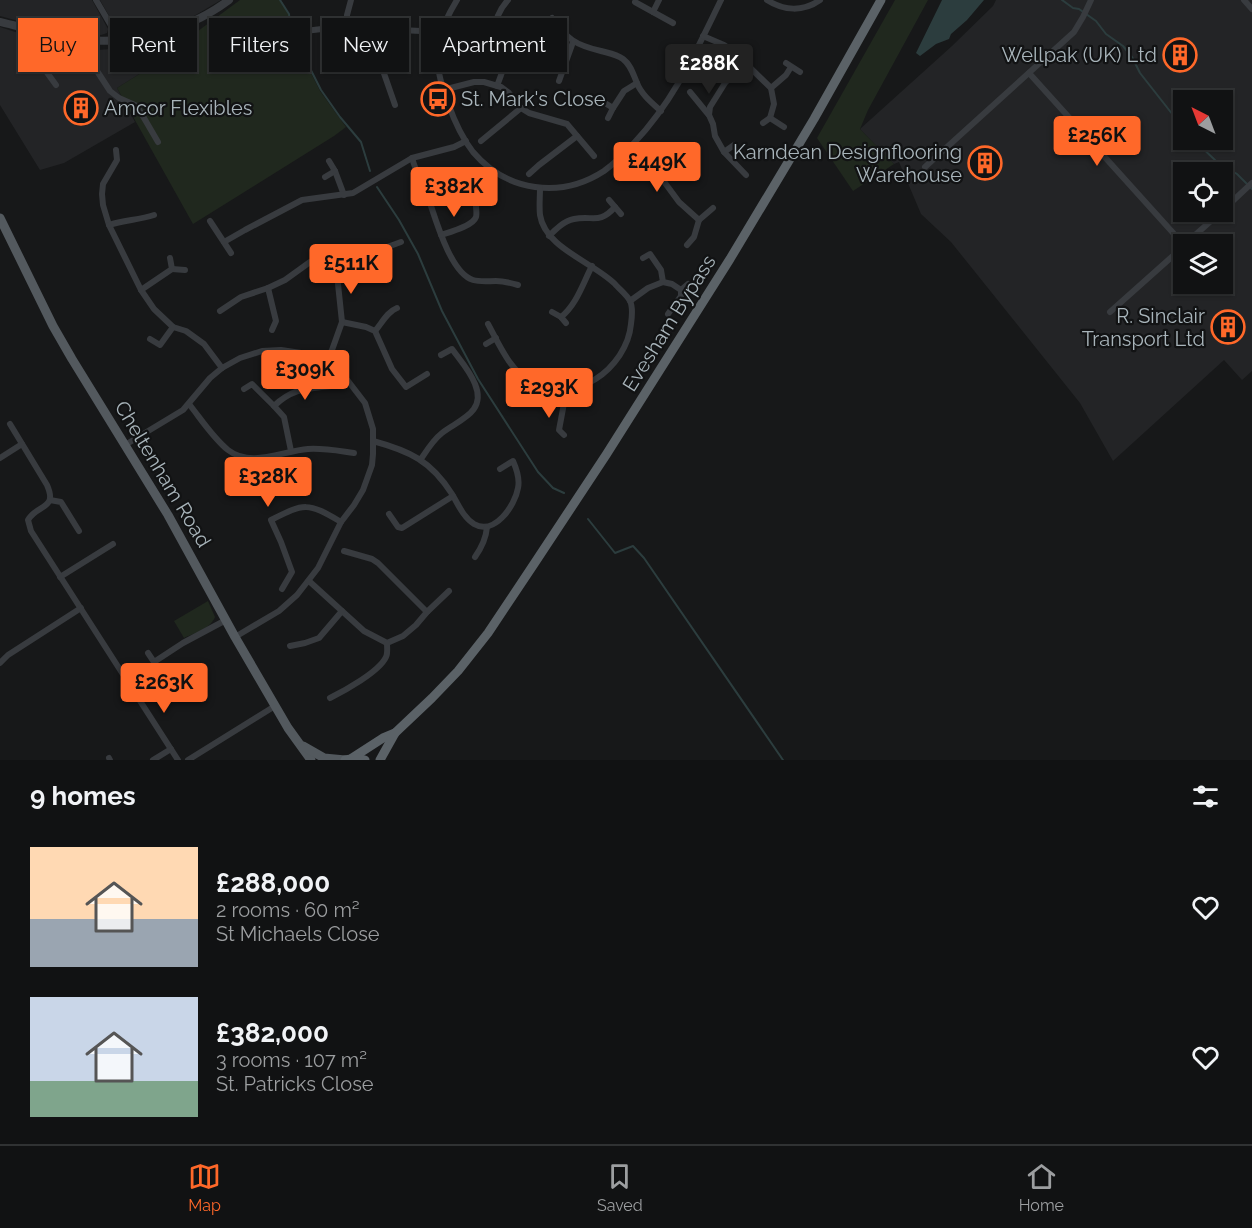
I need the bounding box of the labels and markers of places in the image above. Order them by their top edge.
building icon: Wellpak (UK) Ltd [1162,37,1198,73]
place label: Wellpak (UK) Ltd [1002,43,1157,67]
pin: £288K [667,44,751,95]
bus stop icon: St. Mark's Close [420,81,456,117]
place label: St. Mark's Close [461,87,606,111]
building icon: Amcor Flexibles [63,90,99,126]
place label: Amcor Flexibles [104,96,253,120]
pin: £256K [1055,116,1139,167]
place label: Karndean Designflooring Warehouse [733,140,962,187]
pin: £449K [615,142,699,193]
building icon: Karndean Designflooring Warehouse [967,145,1003,181]
pin: £382K [412,167,496,218]
pin: £511K [309,244,393,295]
place label: R. Sinclair Transport Ltd [1082,304,1205,351]
building icon: R. Sinclair Transport Ltd [1210,309,1246,345]
pin: £309K [263,350,347,401]
pin: £293K [507,368,591,419]
pin: £328K [226,457,310,508]
pin: £263K [122,663,206,714]

